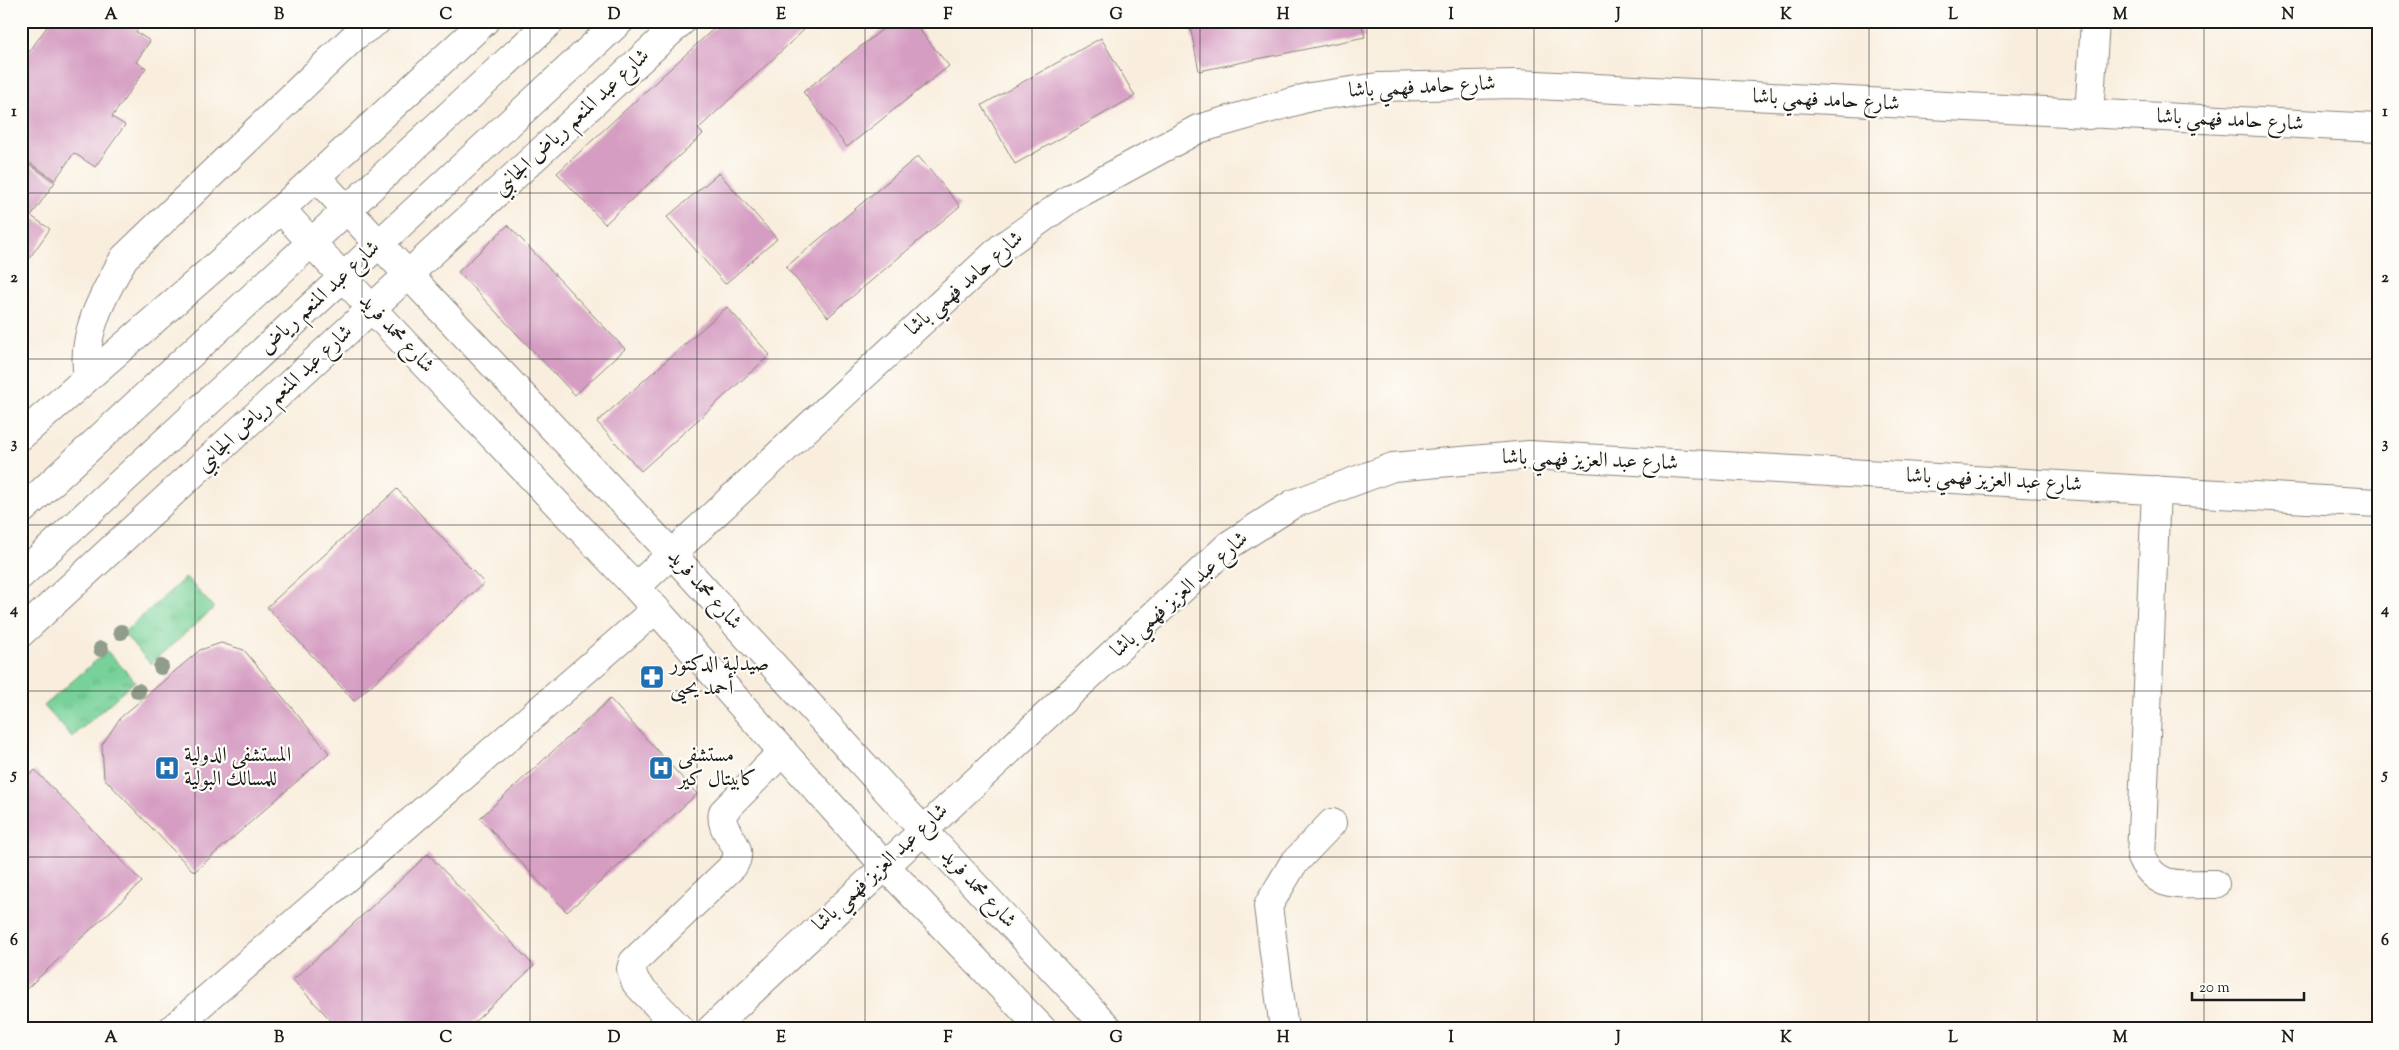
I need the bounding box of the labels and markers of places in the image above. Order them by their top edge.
place label: صيدلية الدكتور أحمد يحيى [668,650,769,705]
pharmacy icon: صيدلية الدكتور أحمد يحيى [639,664,665,690]
place label: المستشفى الدولية للمسالك البولية [184,741,291,795]
place label: مستشفى كابيتال كير [676,741,757,795]
hospital icon: المستشفى الدولية للمسالك البولية [154,755,180,781]
hospital icon: مستشفى كابيتال كير [648,755,674,781]

